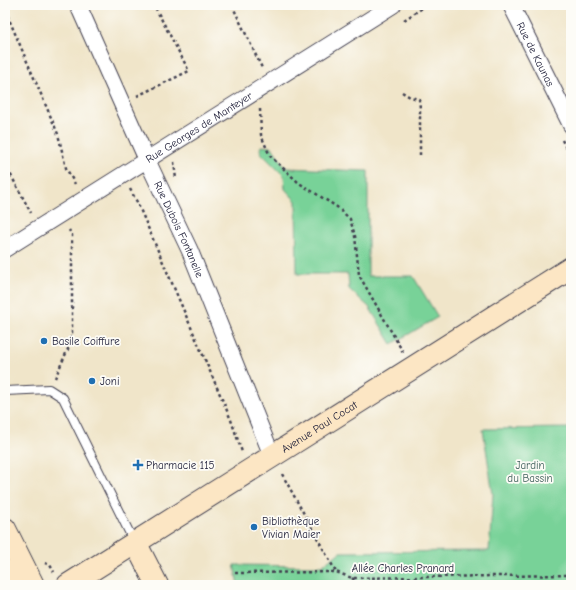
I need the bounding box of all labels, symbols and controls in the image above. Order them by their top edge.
street label: Rue de Kaunas [514,20,557,89]
street label: Rue Georges de Manteyer [143,89,255,166]
street label: Rue Dubois Fontanelle [151,179,206,280]
place label: Basile Coiffure [52,335,120,348]
marker: Basile Coiffure [39,336,49,346]
place label: Joni [100,375,119,388]
marker: Joni [87,376,97,386]
street label: Avenue Paul Cocat [279,398,361,456]
place label: Pharmacie 115 [146,459,215,472]
park label: Jardin du Bassin [507,459,553,485]
marker: Pharmacie 115 [133,460,143,470]
place label: Bibliothèque Vivian Maier [262,515,321,541]
marker: Bibliothèque Vivian Maier [249,522,259,532]
street label: Allée Charles Pranard [352,562,454,575]

